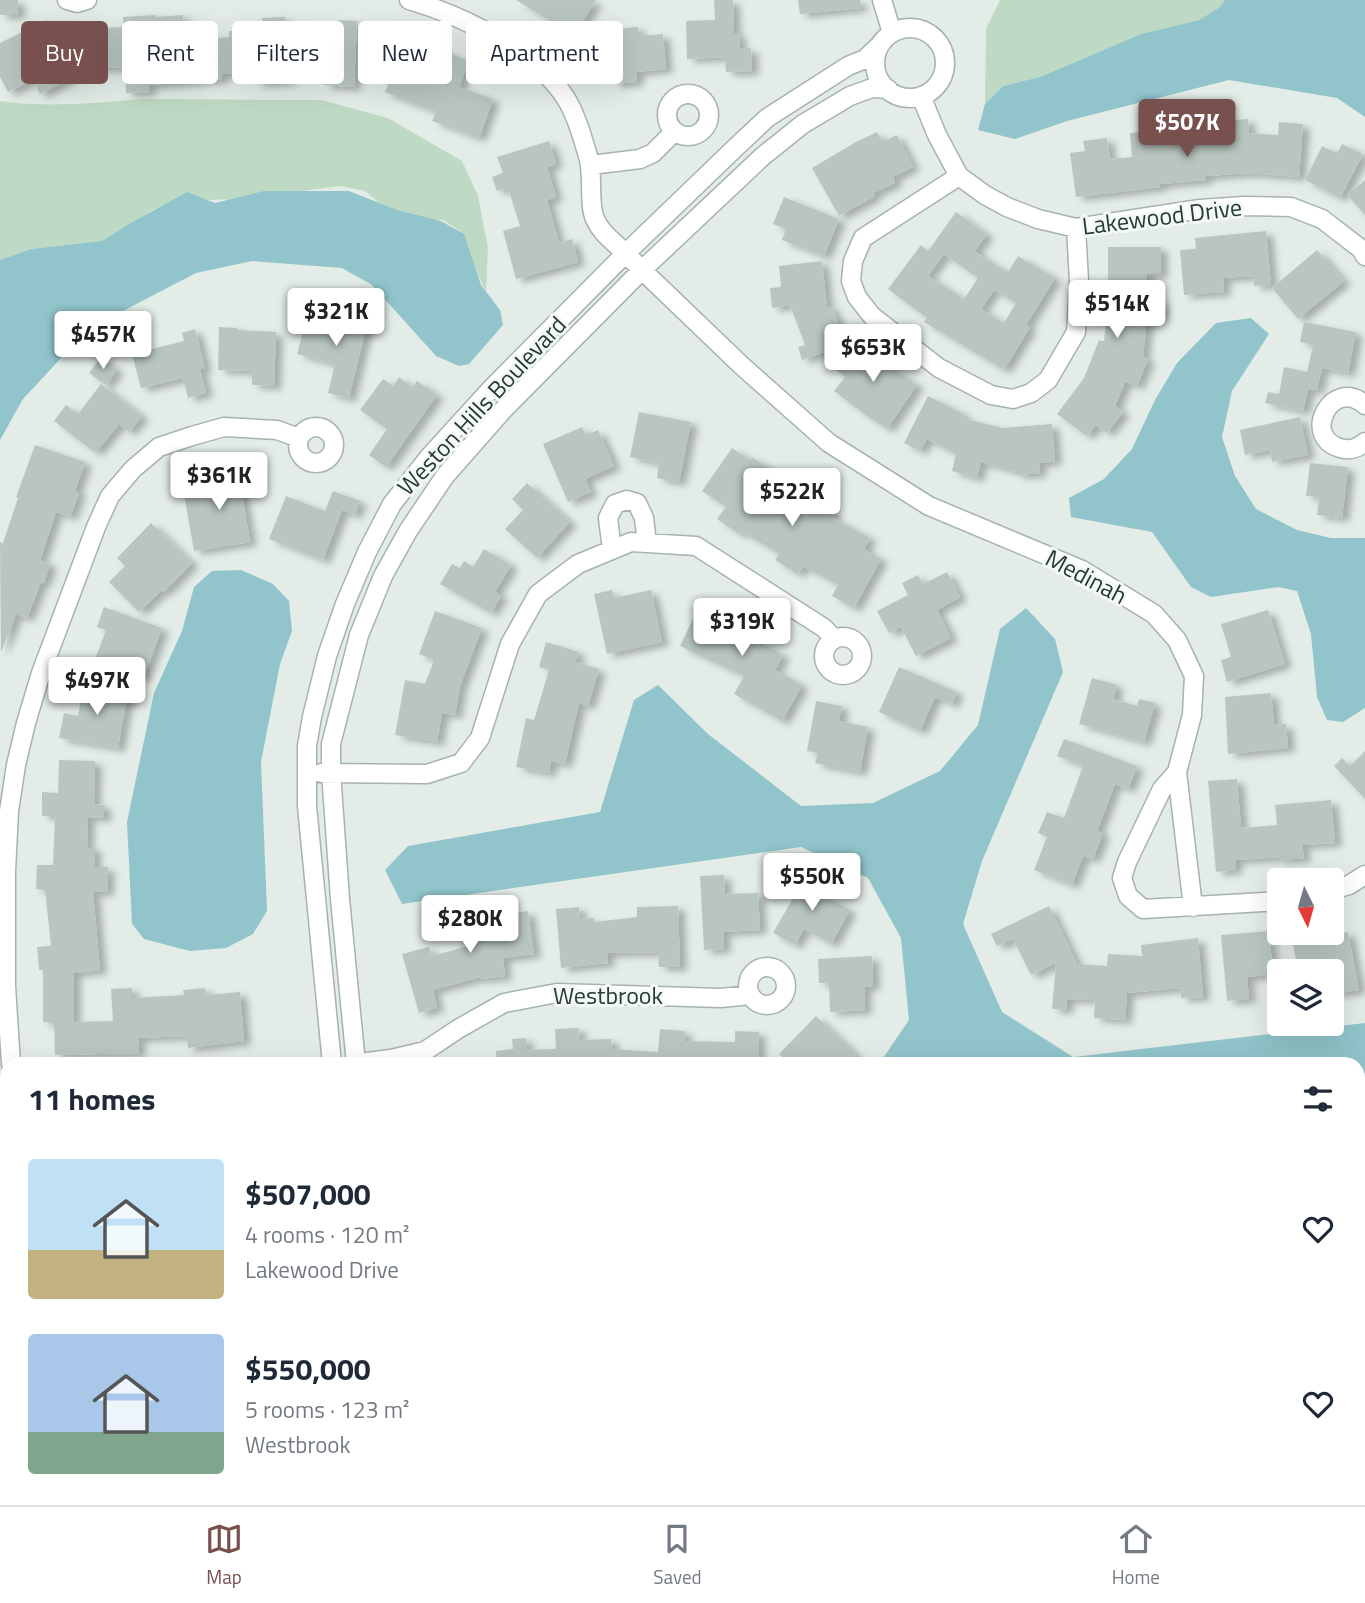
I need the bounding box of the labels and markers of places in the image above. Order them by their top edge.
pin: $507K [1138,100,1236,159]
pin: $514K [1068,280,1166,340]
pin: $321K [287,288,385,348]
pin: $457K [54,312,152,371]
pin: $653K [824,324,922,384]
pin: $361K [170,452,268,512]
pin: $522K [743,468,841,528]
pin: $319K [693,598,791,658]
pin: $497K [48,658,146,717]
pin: $550K [763,853,861,913]
pin: $280K [421,895,519,955]

